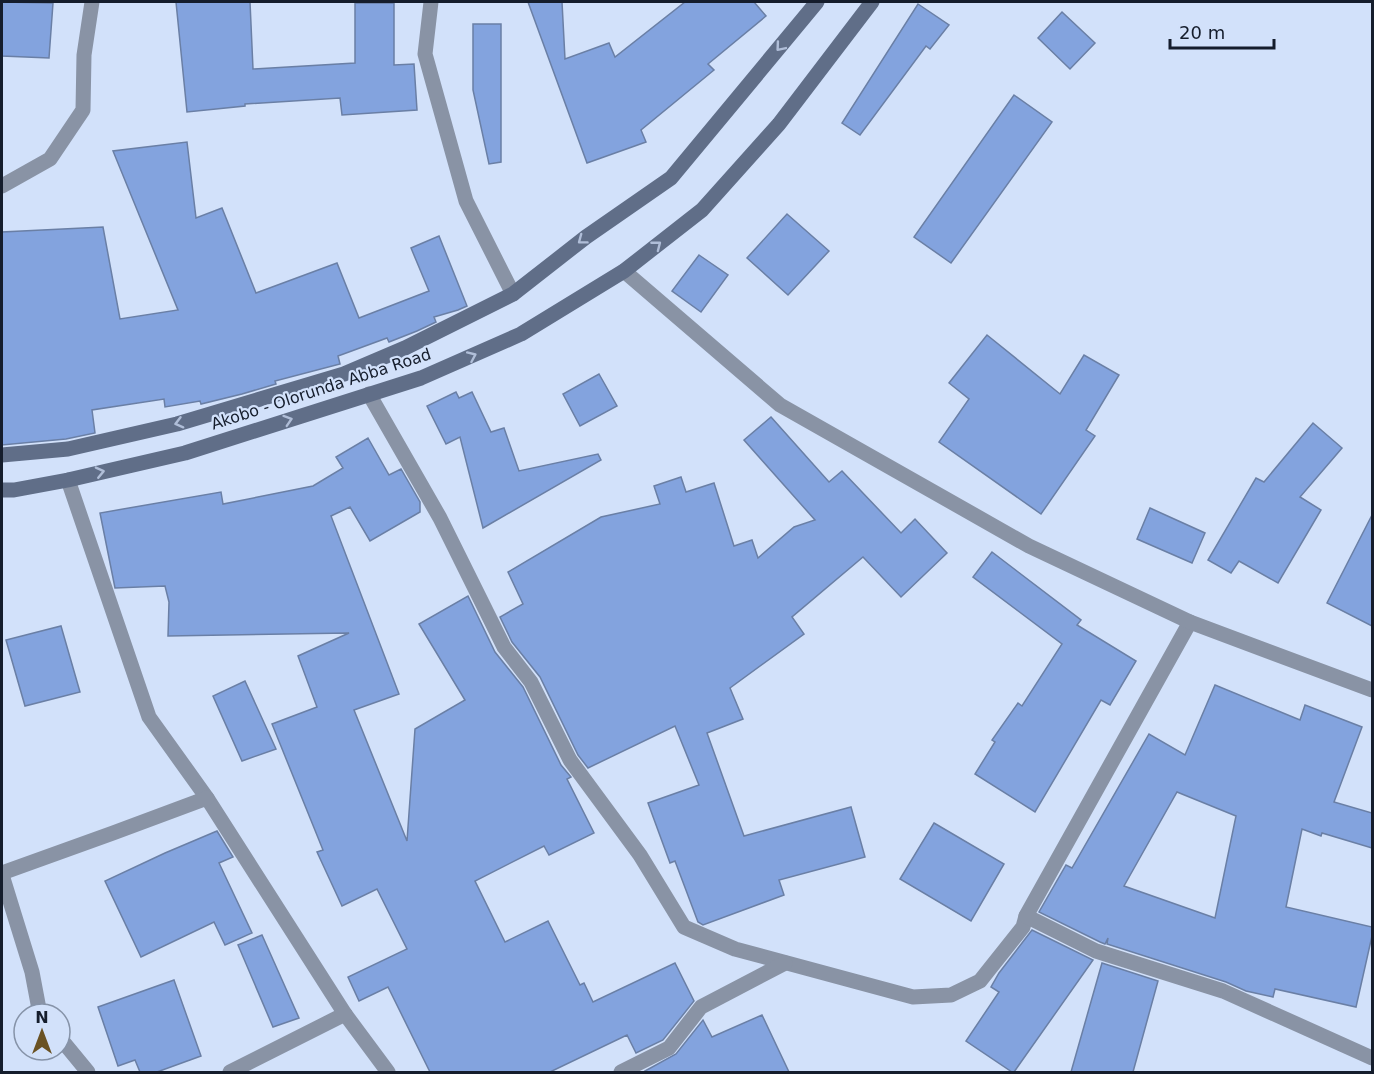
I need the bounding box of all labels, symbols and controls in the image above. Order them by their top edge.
scale bar [1170,12,1274,50]
text: 20 m [1179,22,1225,43]
one-way arrow [777,40,788,51]
one-way arrow [578,233,589,244]
one-way arrow [650,242,661,253]
street label: Akobo - Olorunda Abba Road [209,344,433,434]
one-way arrow [465,351,476,363]
one-way arrow [282,415,293,427]
one-way arrow [174,416,185,428]
one-way arrow [95,467,105,480]
north arrow [12,1002,72,1062]
text: N [35,1008,49,1027]

